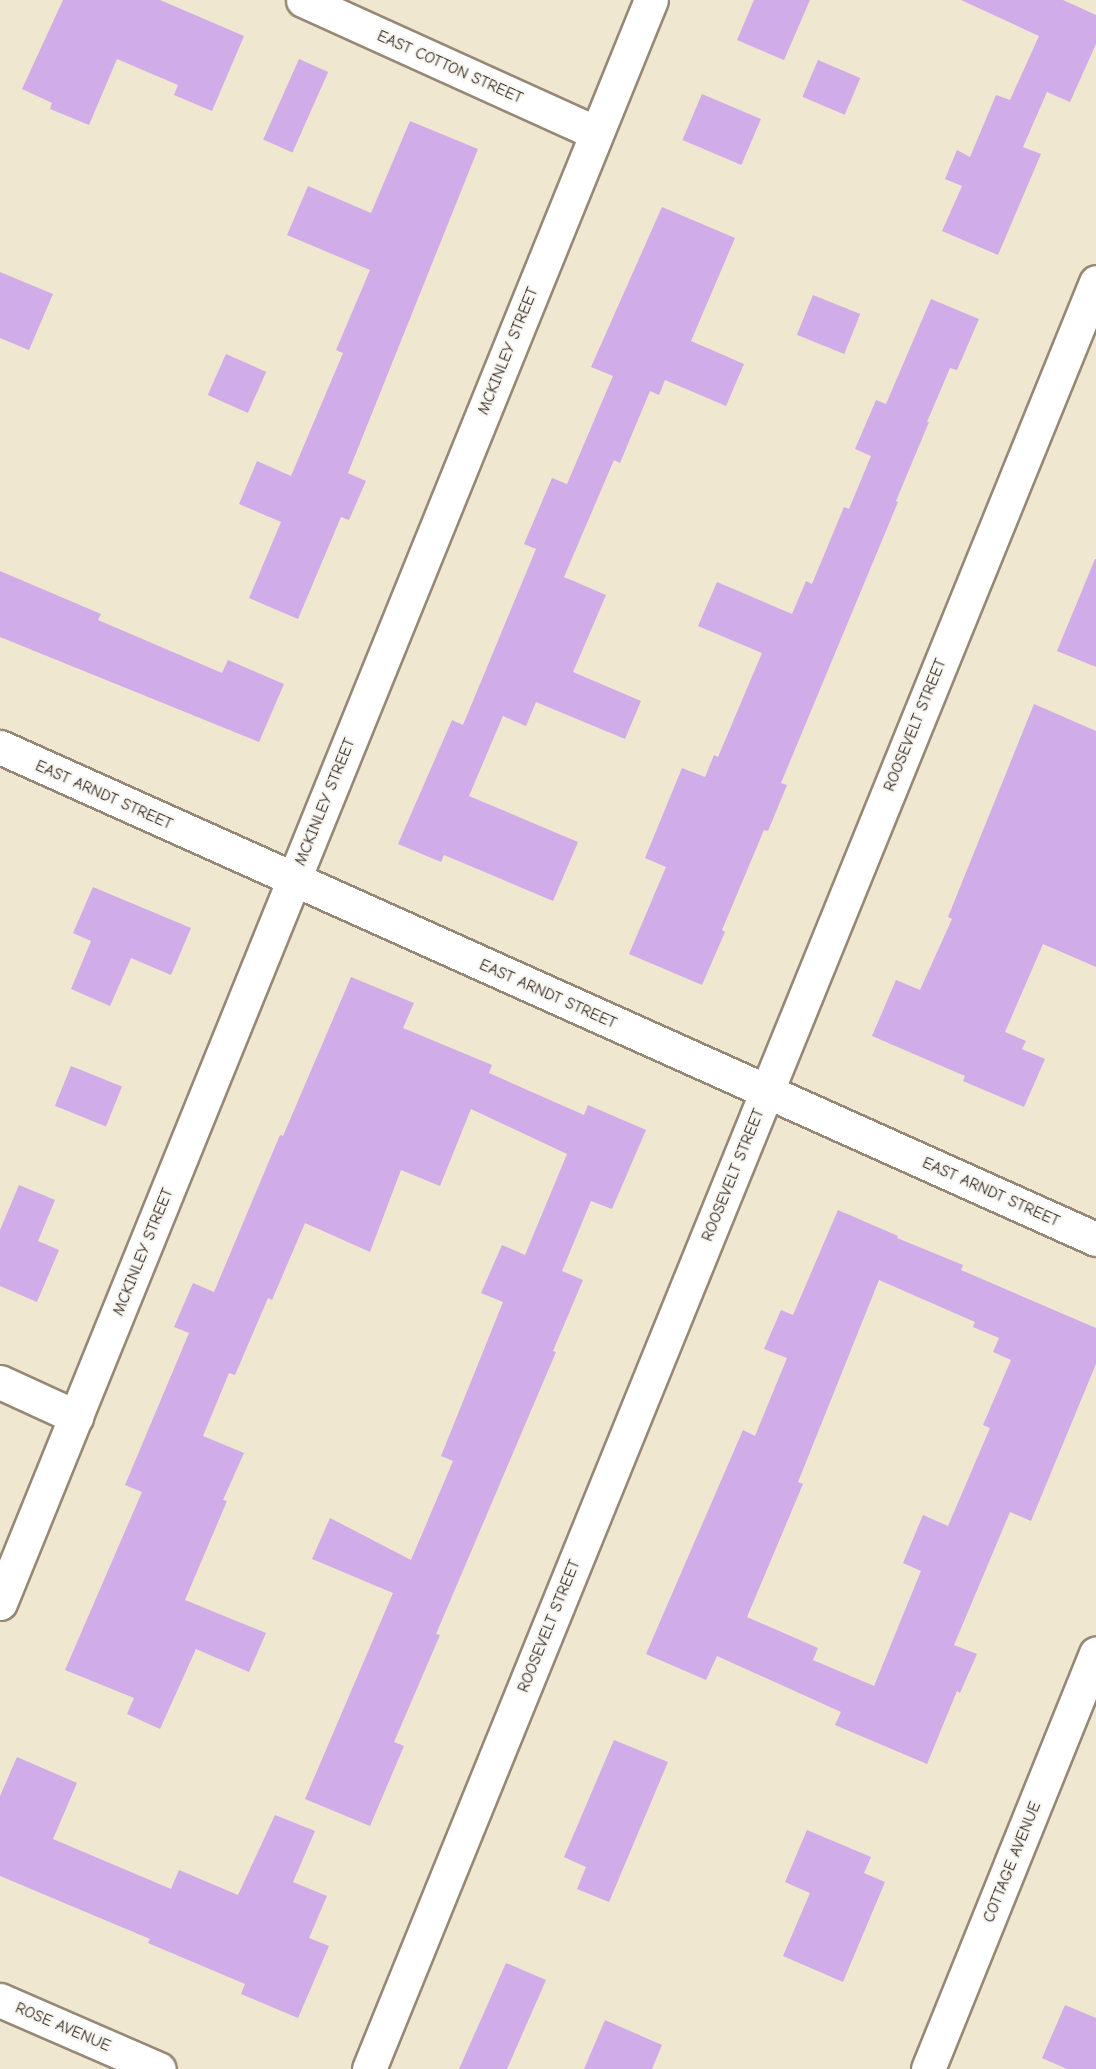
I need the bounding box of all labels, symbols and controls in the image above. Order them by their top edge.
street label: EAST COTTON STREET [374,26,526,108]
street label: MCKINLEY STREET [474,284,542,418]
street label: ROOSEVELT STREET [880,656,950,794]
street label: MCKINLEY STREET [291,735,359,869]
street label: EAST ARNDT STREET [32,756,176,834]
street label: EAST ARNDT STREET [476,955,620,1033]
street label: ROOSEVELT STREET [698,1106,768,1244]
street label: EAST ARNDT STREET [919,1153,1063,1231]
street label: MCKINLEY STREET [109,1185,177,1319]
street label: ROOSEVELT STREET [514,1557,584,1695]
street label: COTTAGE AVENUE [979,1799,1045,1925]
street label: ROSE AVENUE [12,1998,114,2056]

